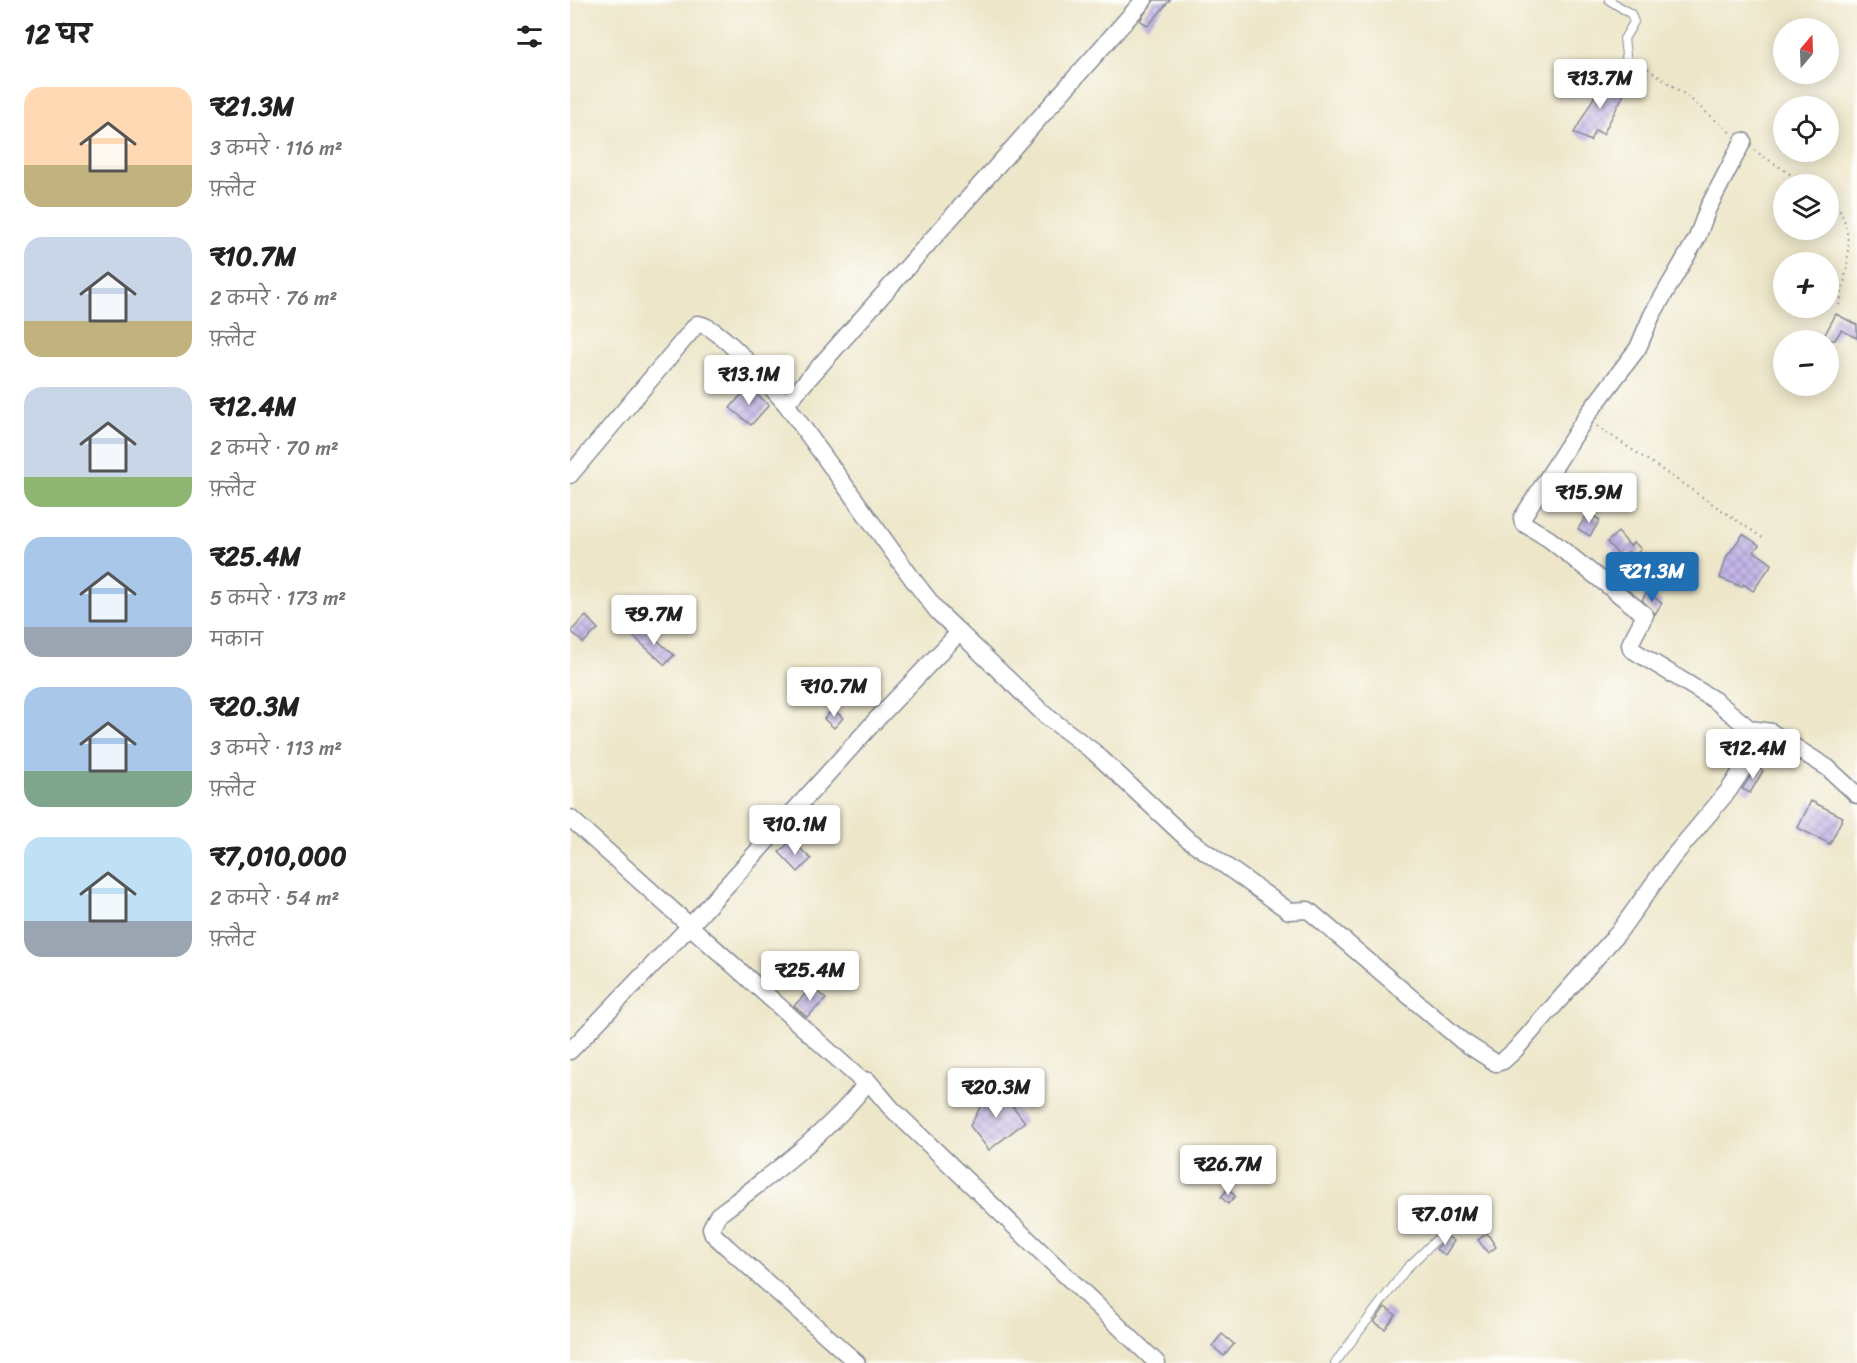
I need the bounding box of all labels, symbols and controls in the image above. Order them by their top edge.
text: 12 घर [24,11,92,57]
north arrow [1773,18,1839,84]
map controls [1773,18,1839,396]
icon: filters [513,20,546,53]
pin: ₹13.7M [1551,59,1649,110]
text: ₹13.7M [1568,61,1632,96]
text: ₹21.3M [210,83,294,129]
button: locate [1773,96,1839,162]
icon: home [72,111,144,183]
text: 3 कमरे · 116 m² [210,131,343,166]
text: फ़्लैट [210,172,256,207]
button: layers [1773,174,1839,240]
text: ₹10.7M [210,233,296,279]
button: + [1773,252,1839,318]
icon: home [72,261,144,333]
text: 2 कमरे · 76 m² [210,281,337,316]
text: फ़्लैट [210,322,256,357]
button: − [1773,330,1839,396]
pin: ₹13.1M [700,355,798,406]
text: ₹13.1M [718,357,780,392]
text: ₹12.4M [210,383,296,429]
icon: home [72,411,144,483]
text: 2 कमरे · 70 m² [210,431,339,466]
text: फ़्लैट [210,472,256,507]
pin: ₹15.9M [1540,473,1638,524]
text: ₹15.9M [1556,475,1622,510]
text: ₹25.4M [210,533,301,579]
pin: ₹21.3M [1603,552,1701,603]
text: ₹21.3M [1620,554,1684,589]
icon: home [72,561,144,633]
text: 5 कमरे · 173 m² [210,581,346,616]
pin: ₹9.7M [612,595,696,646]
text: ₹9.7M [625,597,683,632]
text: मकान [210,622,263,657]
pin: ₹10.7M [785,667,883,718]
text: ₹10.7M [801,669,867,704]
text: ₹20.3M [210,683,299,729]
icon: home [72,711,144,783]
pin: ₹12.4M [1704,729,1802,780]
text: 3 कमरे · 113 m² [210,731,342,766]
text: ₹12.4M [1720,731,1786,766]
text: फ़्लैट [210,772,256,807]
pin: ₹10.1M [746,805,844,856]
text: ₹10.1M [763,807,827,842]
text: ₹7,010,000 [210,833,347,879]
icon: home [72,861,144,933]
text: 2 कमरे · 54 m² [210,881,339,916]
text: फ़्लैट [210,922,256,957]
pin: ₹25.4M [761,951,859,1002]
text: ₹25.4M [775,953,845,988]
pin: ₹20.3M [947,1068,1045,1119]
text: ₹20.3M [962,1070,1030,1105]
pin: ₹26.7M [1179,1145,1277,1196]
text: ₹26.7M [1194,1147,1262,1182]
pin: ₹7.01M [1396,1195,1494,1246]
text: ₹7.01M [1412,1197,1478,1232]

